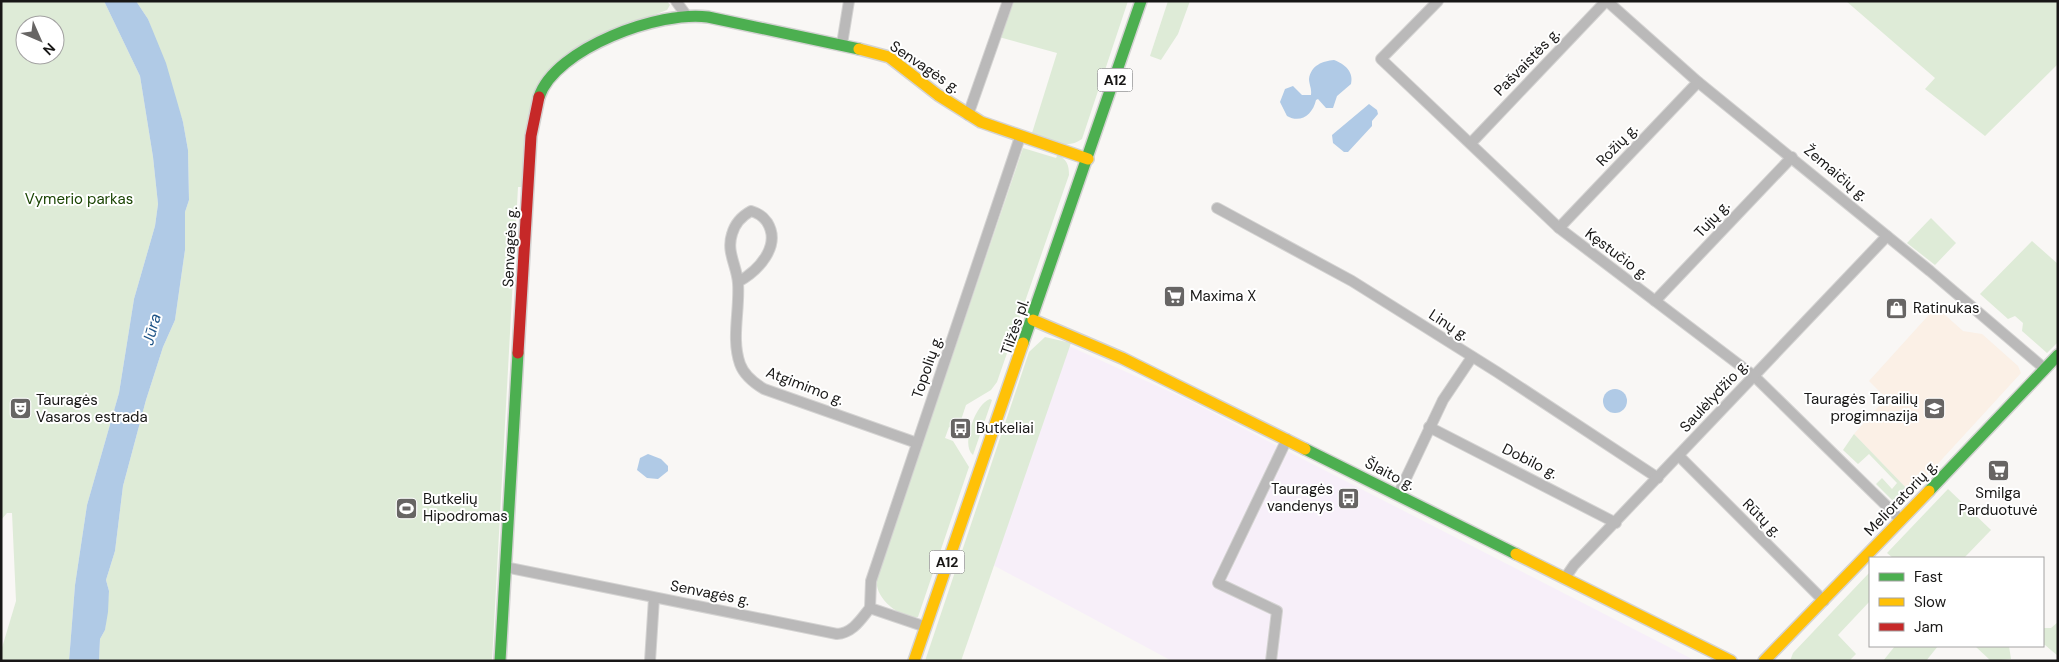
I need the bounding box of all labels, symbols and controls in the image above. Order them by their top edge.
north arrow [15,15,65,65]
street label: Pašvaistės g. [1490,24,1564,100]
street label: Senvagės g. [886,36,964,98]
text: N [39,39,59,59]
road number: A12 [1098,68,1132,92]
street label: Rožių g. [1592,119,1642,171]
street label: Žemaičių g. [1800,140,1872,206]
park label: Vymerio parkas [25,189,133,209]
street label: Tujų g. [1690,196,1734,242]
street label: Senvagės g. [498,206,522,288]
street label: Kęstučio g. [1581,223,1653,285]
supermarket icon: Maxima X [1162,284,1186,308]
place label: Maxima X [1190,286,1256,306]
street label: Tilžės pl. [996,296,1034,358]
shop icon: Ratinukas [1885,296,1909,320]
place label: Ratinukas [1913,298,1980,318]
street label: Linų g. [1425,305,1473,345]
water label: Jūra [137,311,166,347]
street label: Topolių g. [907,333,947,401]
street label: Saulėlydžio g. [1675,355,1753,437]
street label: Atgimimo g. [763,362,847,410]
place label: Tauragės Tarailių progimnazija [1804,389,1918,426]
place label: Tauragės Vasaros estrada [36,390,148,427]
school or university icon: Tauragės Tarailių progimnazija [1922,396,1946,420]
theatre icon: Tauragės Vasaros estrada [8,397,32,421]
bus stop icon: Butkeliai [948,416,972,440]
place label: Butkeliai [976,418,1034,438]
street label: Dobilo g. [1499,439,1561,483]
street label: Šlaito g. [1362,453,1418,495]
street label: Melioratorių g. [1860,456,1942,540]
supermarket icon: Smilga Parduotuvė [1986,458,2010,482]
place label: Tauragės vandenys [1267,479,1333,516]
place label: Smilga Parduotuvė [1959,483,2037,520]
bus stop icon: Tauragės vandenys [1337,486,1361,510]
place label: Butkelių Hipodromas [423,489,508,526]
street label: Rūtų g. [1738,494,1786,542]
sports icon: Butkelių Hipodromas [395,496,419,520]
road number: A12 [930,550,964,574]
legend [1869,557,2044,647]
text: Fast [1914,567,1943,587]
street label: Senvagės g. [668,575,752,611]
text: Slow [1914,592,1947,612]
text: Jam [1914,617,1943,637]

